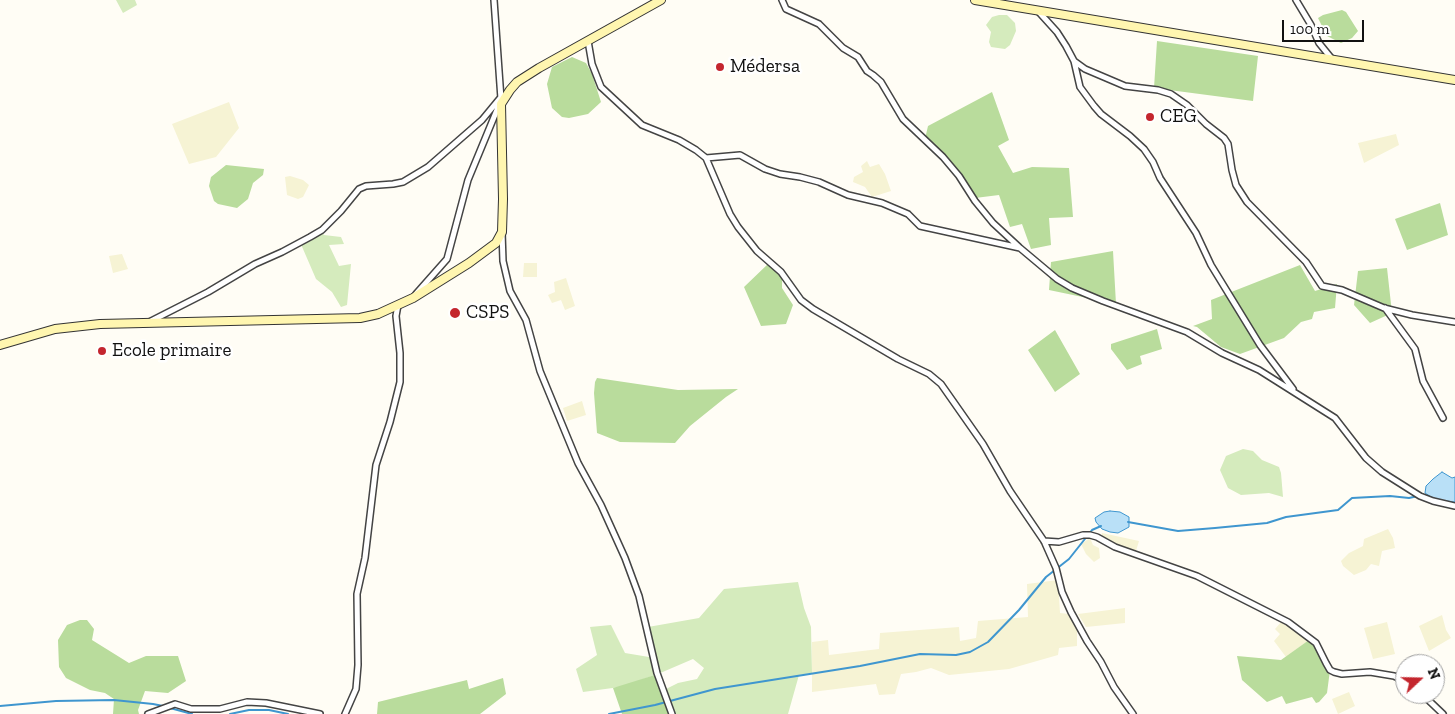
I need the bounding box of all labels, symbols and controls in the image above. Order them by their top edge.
scale bar [1285,10,1368,42]
text: 100 m [1290,20,1329,38]
place label: Médersa [730,56,800,78]
marker: Médersa [714,61,726,73]
place label: CEG [1160,106,1197,128]
marker: CEG [1144,111,1156,123]
place label: CSPS [466,302,509,324]
marker: CSPS [448,306,462,320]
place label: Ecole primaire [112,340,232,362]
marker: Ecole primaire [96,345,108,357]
north arrow [1395,654,1445,704]
text: N [1424,666,1443,682]

